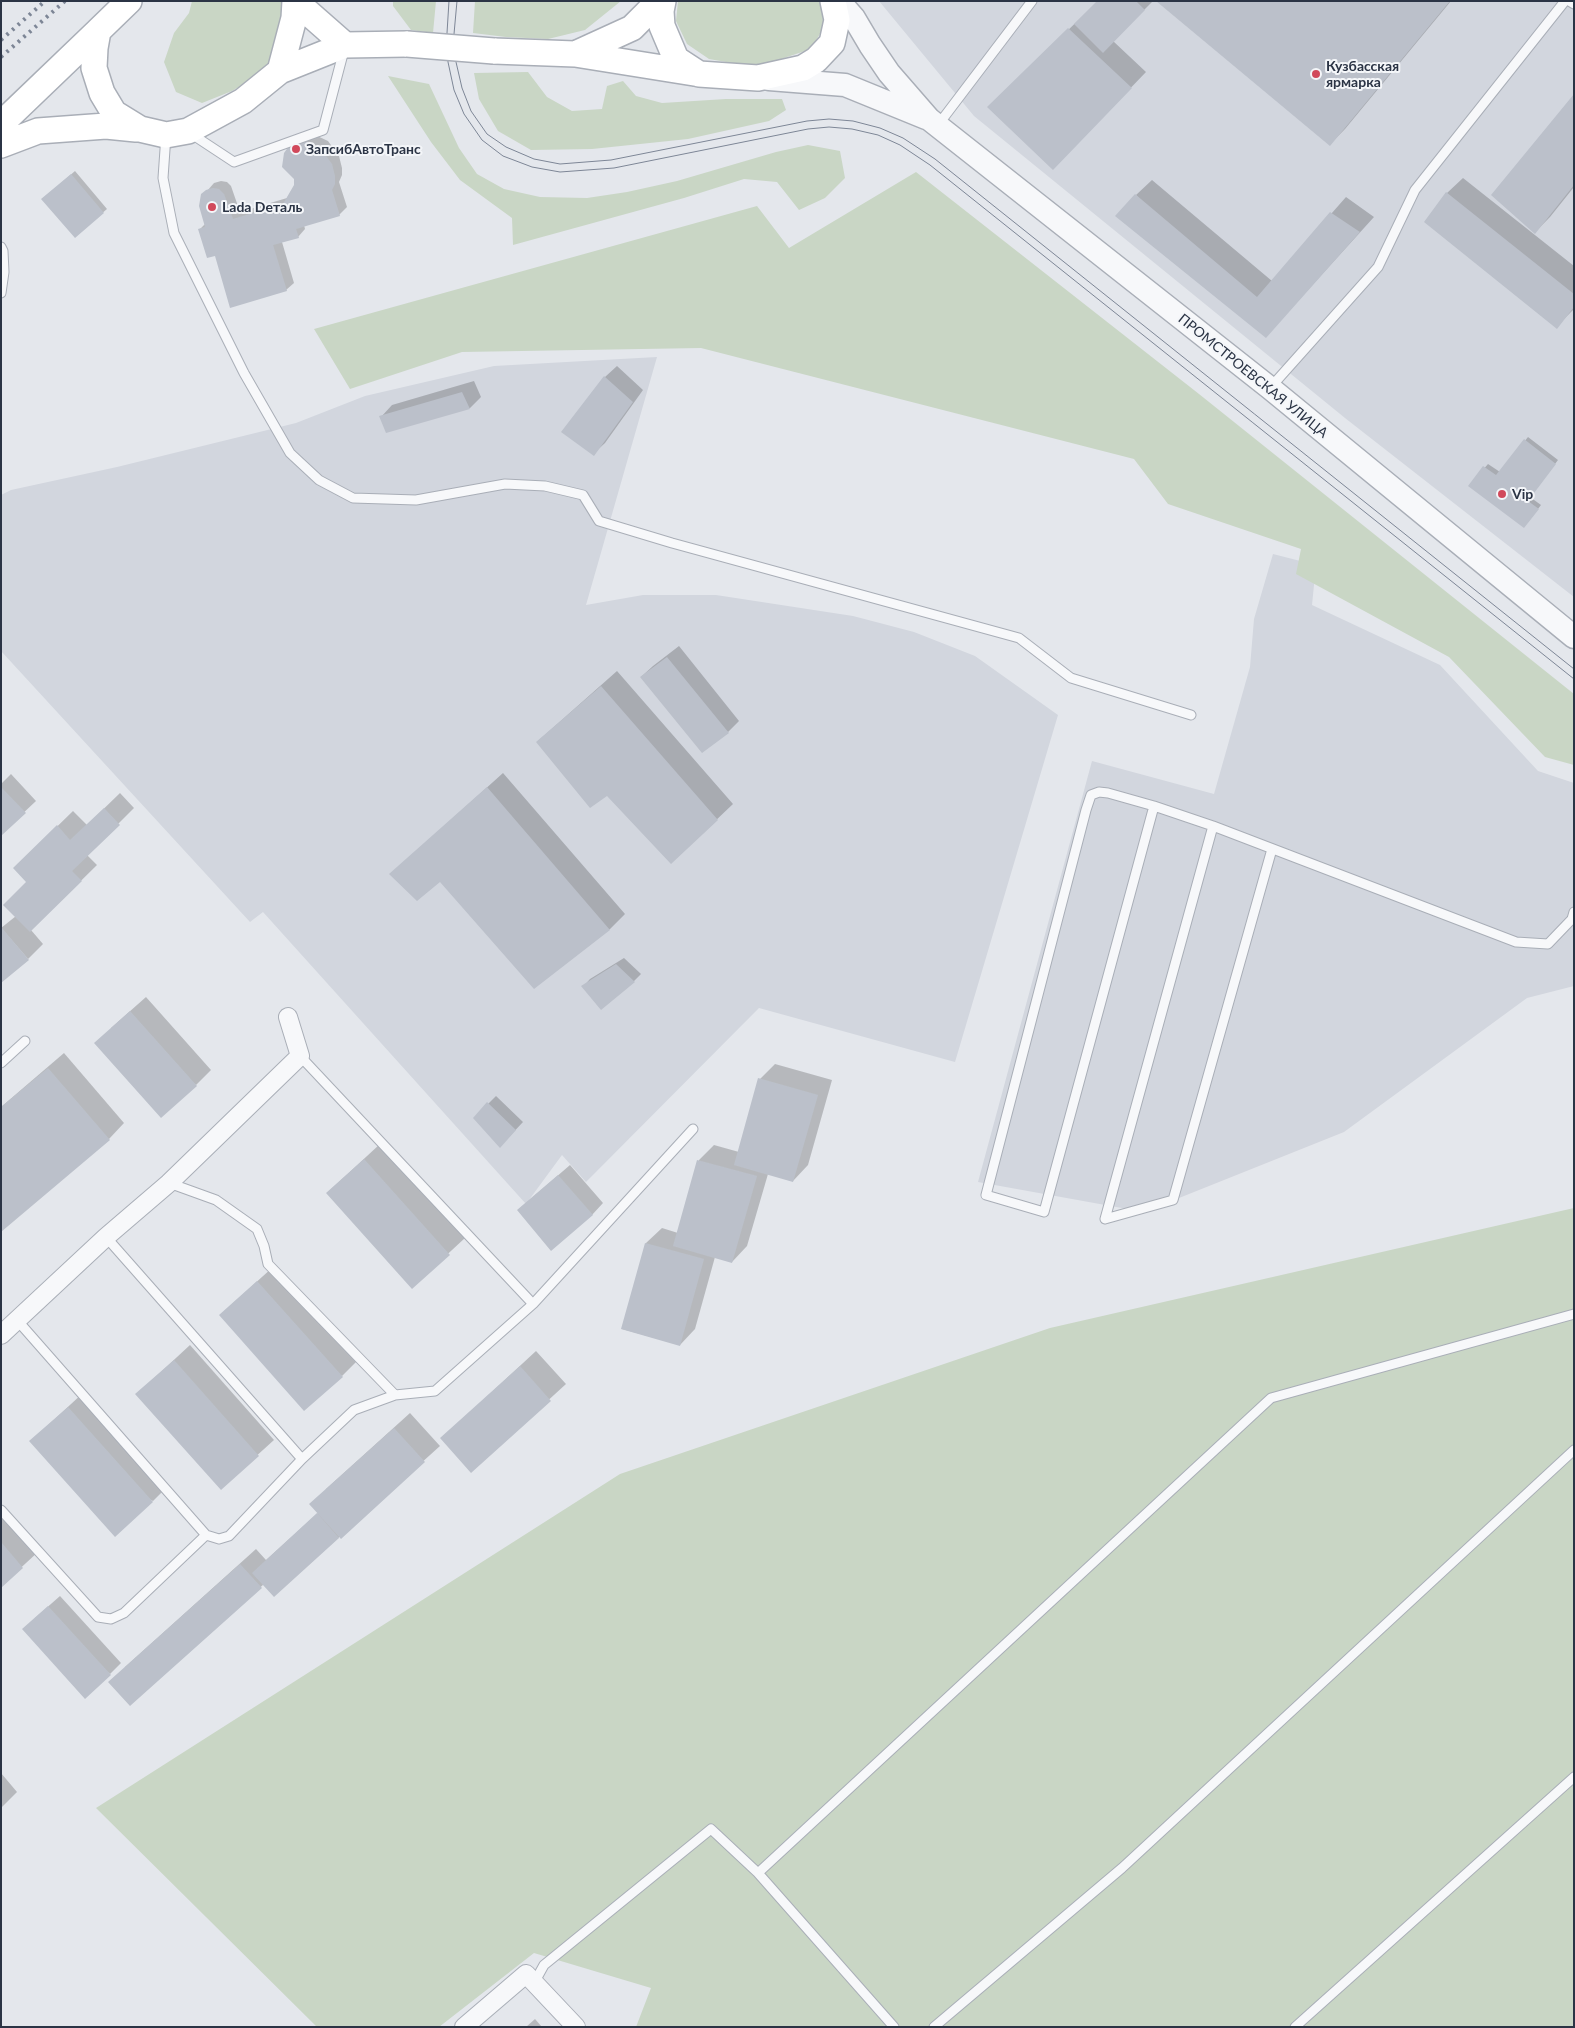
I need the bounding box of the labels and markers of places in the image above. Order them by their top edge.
place label: Кузбасская ярмарка [1326,58,1399,90]
marker: Кузбасская ярмарка [1310,68,1322,80]
place label: ЗапсибАвтоТранс [306,141,421,157]
marker: ЗапсибАвтоТранс [290,143,302,155]
place label: Lada Dеталь [222,199,302,215]
marker: Lada Dеталь [206,201,218,213]
place label: Vip [1512,486,1533,502]
marker: Vip [1496,488,1508,500]

